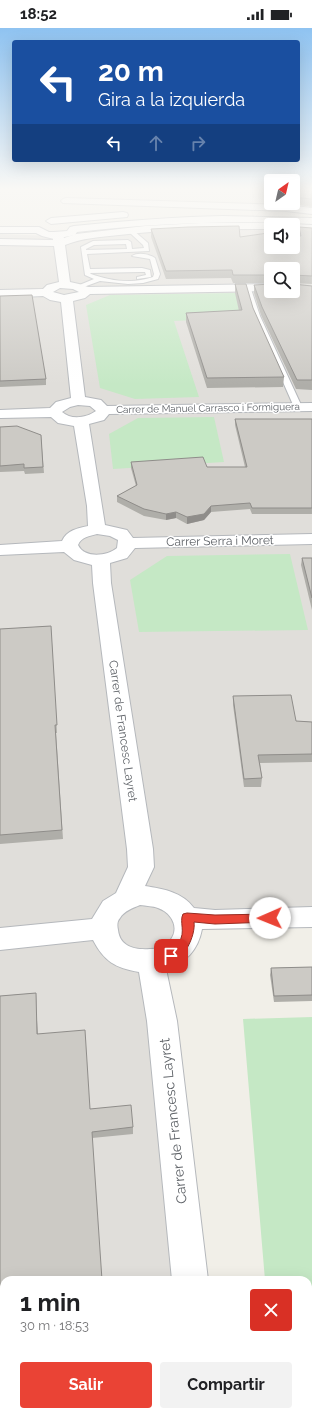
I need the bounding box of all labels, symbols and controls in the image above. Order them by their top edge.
text: 18:52 [20,5,57,23]
text: 20 m [98,55,164,88]
icon: left [32,56,84,108]
text: Gira a la izquierda [98,89,245,110]
icon: left [103,132,125,154]
icon: ahead [145,132,167,154]
icon: right [187,132,209,154]
north arrow [264,174,300,210]
map controls [264,174,300,298]
button: sound [264,218,300,254]
button: search [264,262,300,298]
street label: Carrer de Manuel Carrasco i Formiguera [116,401,300,415]
street label: Carrer Serra i Moret [166,533,274,549]
street label: Carrer de Francesc Layret [106,659,140,803]
position arrow [249,897,291,939]
pin [154,939,188,973]
icon: arrive [160,945,182,967]
street label: Carrer de Francesc Layret [156,1037,190,1205]
text: 1 min [20,1288,81,1317]
button: close [250,1289,292,1331]
text: 30 m · 18:53 [20,1318,89,1333]
button: Salir [20,1362,152,1408]
button: Compartir [160,1362,292,1408]

